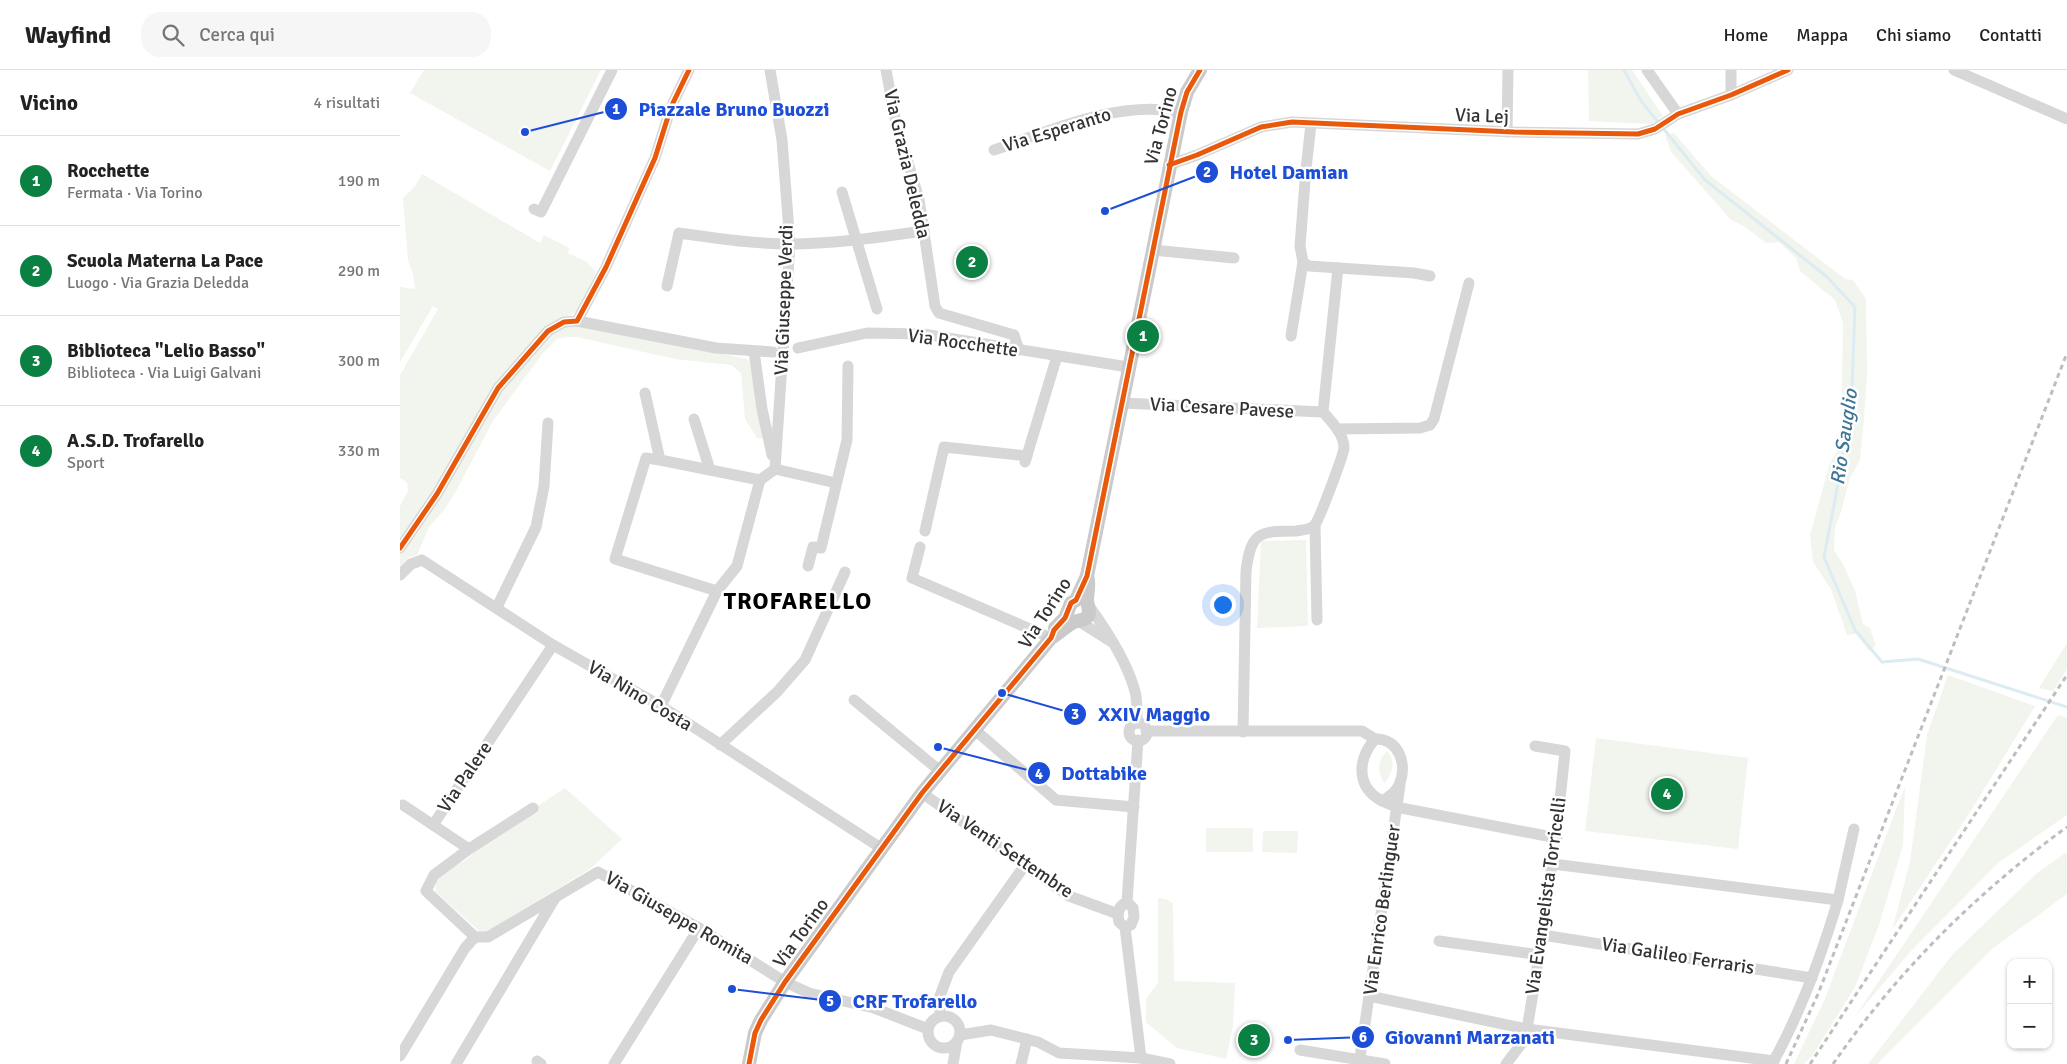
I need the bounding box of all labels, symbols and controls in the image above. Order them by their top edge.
search box [141,12,491,57]
text: Wayfind [25,20,111,50]
icon: search [159,21,187,49]
text: Cerca qui [199,23,275,47]
text: Home [1723,24,1768,46]
text: Mappa [1796,24,1848,46]
text: Chi siamo [1876,24,1951,46]
text: Contatti [1979,24,2042,46]
street label: Via Torino [1139,84,1183,168]
street label: Via Grazia Deledda [878,87,936,241]
text: Vicino [20,90,78,116]
callout: Piazzale Bruno Buozzi [603,91,839,126]
text: 4 risultati [314,93,380,113]
text: Piazzale Bruno Buozzi [639,97,829,122]
text: 1 [612,100,620,118]
street label: Via Esperanto [1000,102,1114,158]
street label: Via Lej [1455,103,1509,129]
callout: Hotel Damian [1194,154,1358,189]
text: Rocchette [67,159,149,183]
text: Hotel Damian [1230,160,1348,185]
text: 2 [1203,163,1211,181]
text: 1 [32,171,40,191]
text: 190 m [338,171,380,191]
text: Fermata · Via Torino [67,183,203,203]
street label: Via Giuseppe Verdi [769,224,799,376]
pin: 2 [956,243,988,281]
text: Scuola Materna La Pace [67,249,263,273]
text: 2 [32,261,40,281]
text: 290 m [338,261,380,281]
text: Luogo · Via Grazia Deledda [67,273,249,293]
pin: 1 [1127,317,1159,355]
street label: Via Rocchette [906,323,1020,363]
text: Biblioteca "Lelio Basso" [67,339,265,363]
text: 3 [32,351,40,371]
text: 300 m [338,351,380,371]
text: Biblioteca · Via Luigi Galvani [67,363,261,383]
water label: Rio Sauglio [1825,386,1863,487]
street label: Via Cesare Pavese [1149,392,1295,424]
text: A.S.D. Trofarello [67,429,204,453]
text: 4 [32,441,40,461]
text: 330 m [338,441,380,461]
text: Sport [67,453,105,473]
street label: Via Torino [1013,573,1077,653]
district label: TROFARELLO [724,586,872,616]
your location [1210,592,1236,618]
street label: Via Nino Costa [583,655,697,737]
callout: XXIV Maggio [1062,697,1220,732]
text: XXIV Maggio [1098,702,1210,727]
text: 3 [1071,705,1079,723]
street label: Via Palere [432,737,498,817]
callout: Dottabike [1026,756,1157,791]
text: Dottabike [1061,761,1147,786]
text: 4 [1035,765,1043,783]
pin: 4 [1651,775,1683,813]
street label: Via Venti Settembre [932,794,1078,904]
street label: Via Evangelista Torricelli [1520,796,1572,996]
street label: Via Enrico Berlinguer [1358,823,1406,997]
street label: Via Giuseppe Romita [601,866,757,970]
street label: Via Torino [768,893,834,973]
street label: Via Galileo Ferraris [1600,932,1756,980]
map controls [2007,959,2052,1049]
button: + [2007,959,2052,1004]
callout: CRF Trofarello [817,984,987,1019]
text: CRF Trofarello [853,989,977,1014]
text: 5 [826,992,834,1010]
button: − [2007,1004,2052,1049]
callout: Giovanni Marzanati [1350,1020,1565,1055]
pin: 3 [1238,1021,1270,1059]
text: Giovanni Marzanati [1385,1025,1555,1050]
text: 6 [1359,1028,1367,1046]

